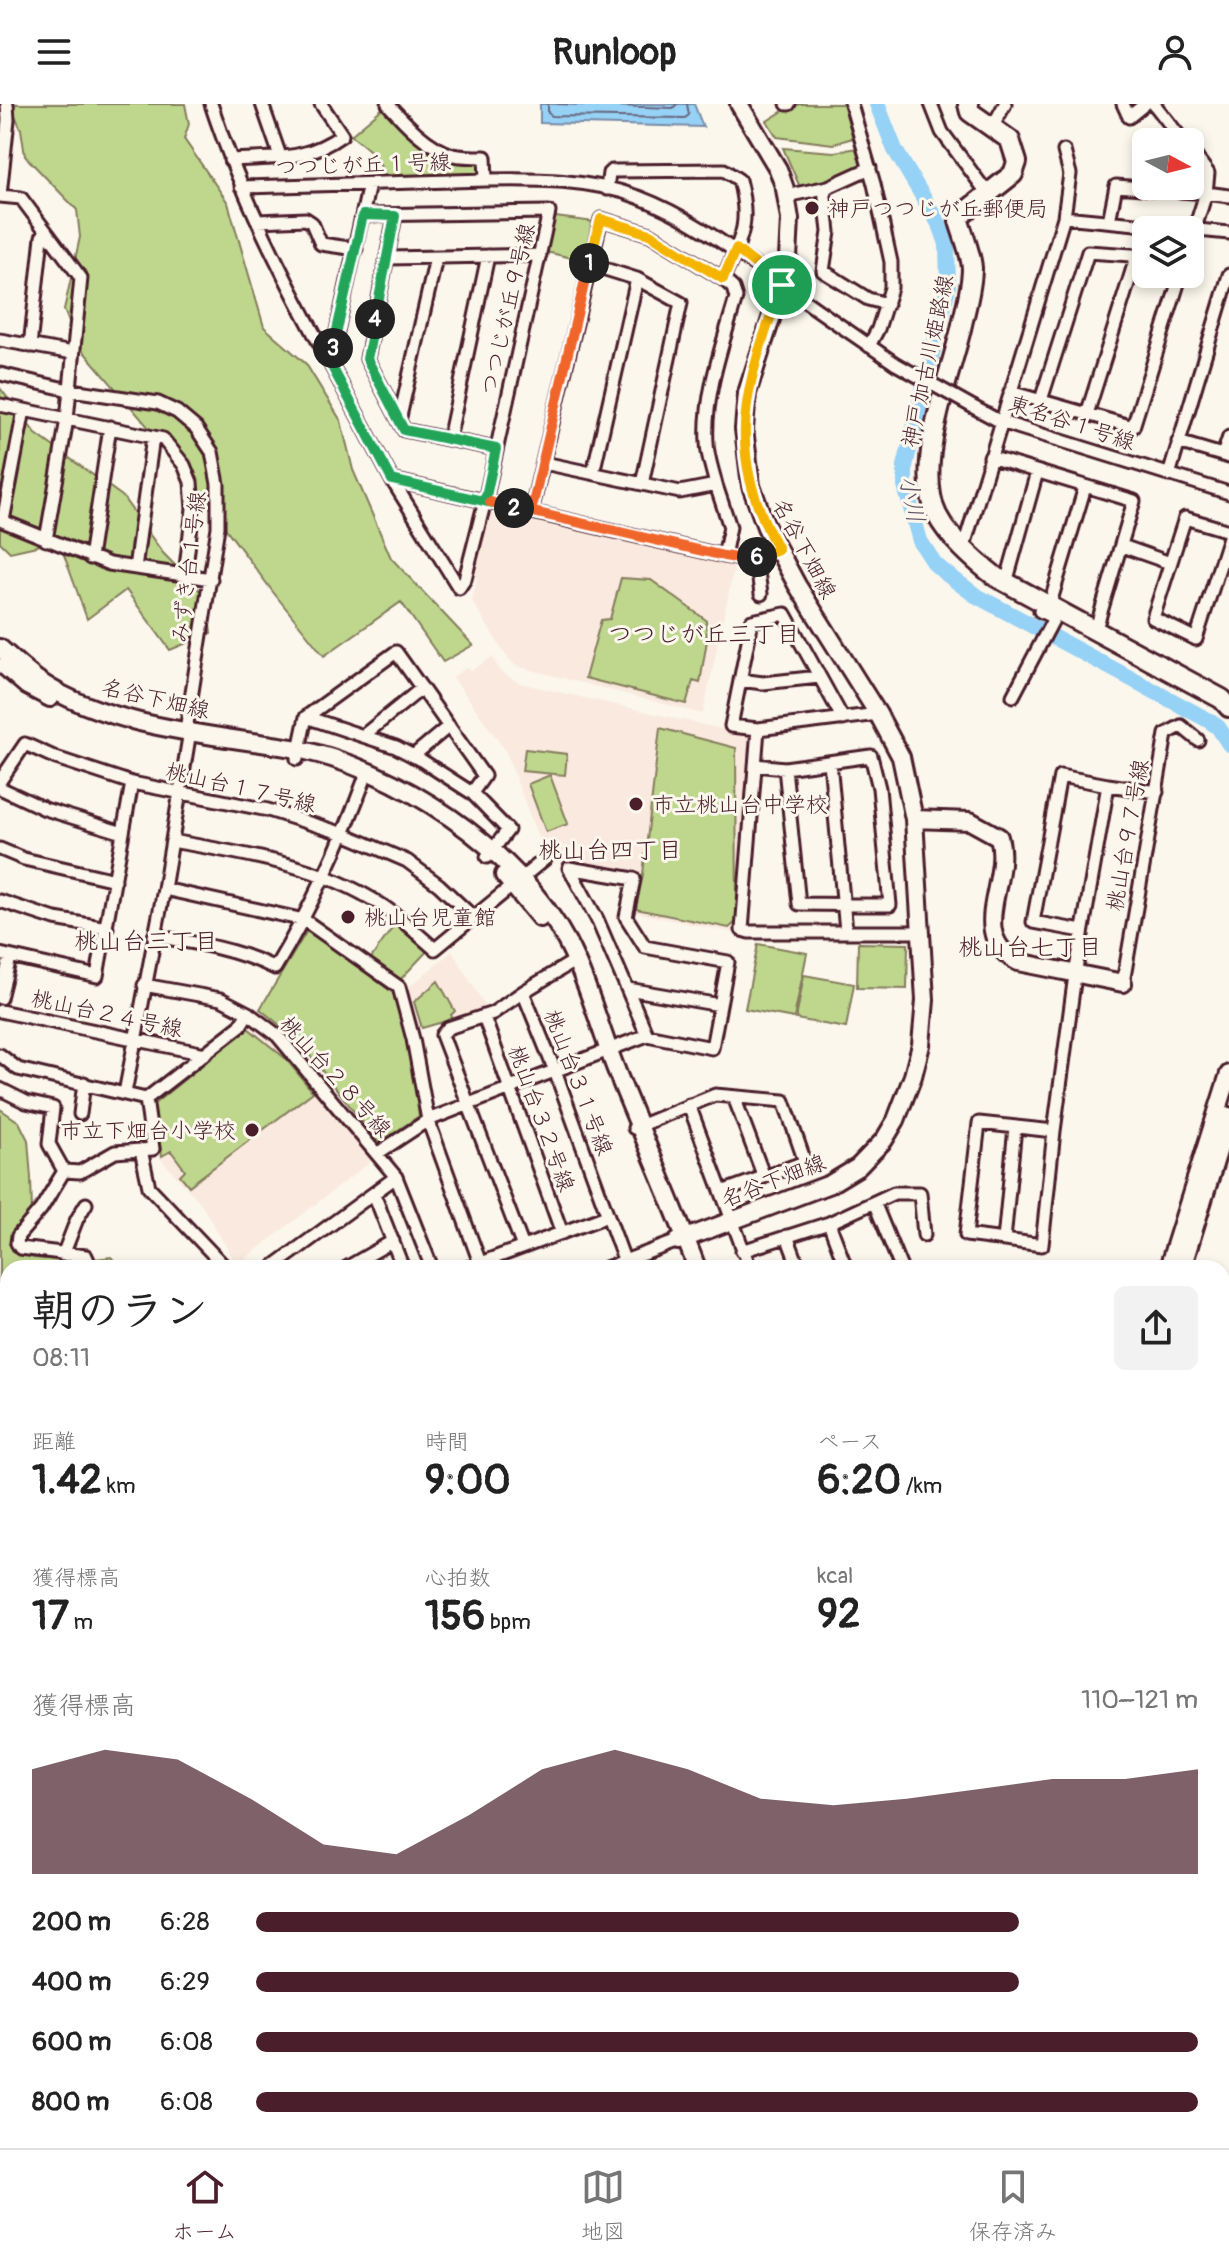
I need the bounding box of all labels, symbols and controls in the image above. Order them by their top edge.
icon: menu [32,30,76,74]
text: Runloop [553,30,676,75]
icon: person [1153,30,1197,74]
north arrow [1132,128,1204,200]
map controls [1132,128,1204,288]
street label: つつじが丘１号線 [275,148,451,182]
place label: 神戸つつじが丘郵便局 [828,195,1048,223]
marker: 神戸つつじが丘郵便局 [803,199,821,217]
button: layers [1132,216,1204,288]
street label: つつじが丘９号線 [475,220,541,398]
pin: 1 [569,243,609,283]
text: 1 [585,249,593,277]
pin [748,251,816,319]
icon: arrive [760,263,804,307]
street label: 神戸加古川姫路線 [896,272,960,450]
pin: 4 [355,299,395,339]
text: 4 [369,305,381,333]
pin: 3 [313,328,353,368]
text: 3 [327,334,339,362]
street label: 東名谷１号線 [1005,389,1139,457]
water label: 小川 [893,473,930,525]
pin: 2 [494,488,534,528]
street label: みずき台１号線 [166,489,212,645]
street label: 名谷下畑線 [766,493,842,604]
text: 2 [508,494,520,522]
pin: 6 [737,537,777,577]
text: 6 [751,543,763,571]
district label: つつじが丘三丁目 [608,620,800,649]
street label: 名谷下畑線 [99,673,213,725]
street label: 桃山台１７号線 [163,757,319,819]
street label: 桃山台９７号線 [1101,757,1155,913]
place label: 市立桃山台中学校 [652,791,828,819]
marker: 市立桃山台中学校 [627,795,645,813]
district label: 桃山台四丁目 [538,836,682,865]
place label: 桃山台児童館 [364,904,496,932]
marker: 桃山台児童館 [339,908,357,926]
district label: 桃山台三丁目 [74,927,218,956]
district label: 桃山台七丁目 [958,933,1102,962]
street label: 桃山台２４号線 [29,984,185,1044]
street label: 桃山台３１号線 [537,1005,619,1159]
street label: 桃山台２８号線 [273,1010,397,1143]
street label: 桃山台３２号線 [502,1041,581,1195]
place label: 市立下畑台小学校 [60,1117,236,1145]
marker: 市立下畑台小学校 [243,1121,261,1139]
street label: 名谷下畑線 [717,1148,830,1214]
text: 朝のラン [32,1284,208,1339]
button: share [1114,1286,1198,1370]
text: 08:11 [32,1342,90,1374]
text: 距離 [32,1428,76,1456]
text: 時間 [425,1428,469,1456]
text: ペース [817,1428,882,1456]
text: 1.42 [32,1456,102,1505]
text: 9:00 [425,1456,511,1505]
text: 6:20 [817,1456,901,1505]
text: km [102,1472,135,1500]
text: /km [901,1472,942,1500]
text: kcal [817,1562,853,1590]
text: 獲得標高 [32,1564,120,1592]
text: 心拍数 [425,1564,491,1592]
text: 92 [817,1590,860,1639]
text: 17 [32,1592,69,1641]
text: 156 [425,1592,485,1641]
text: m [69,1608,93,1636]
text: bpm [485,1608,531,1636]
text: 110–121 m [1081,1684,1198,1716]
text: 獲得標高 [32,1690,136,1722]
text: 200 m [32,1906,111,1938]
text: 6:28 [160,1906,210,1938]
text: 400 m [32,1966,111,1998]
text: 6:29 [160,1966,210,1998]
text: 600 m [32,2026,111,2058]
text: 6:08 [160,2026,213,2058]
text: 800 m [32,2086,109,2118]
text: 6:08 [160,2086,213,2118]
tab: ホーム [172,2165,237,2246]
tab: 地図 [581,2165,625,2246]
tab: 保存済み [969,2165,1057,2246]

